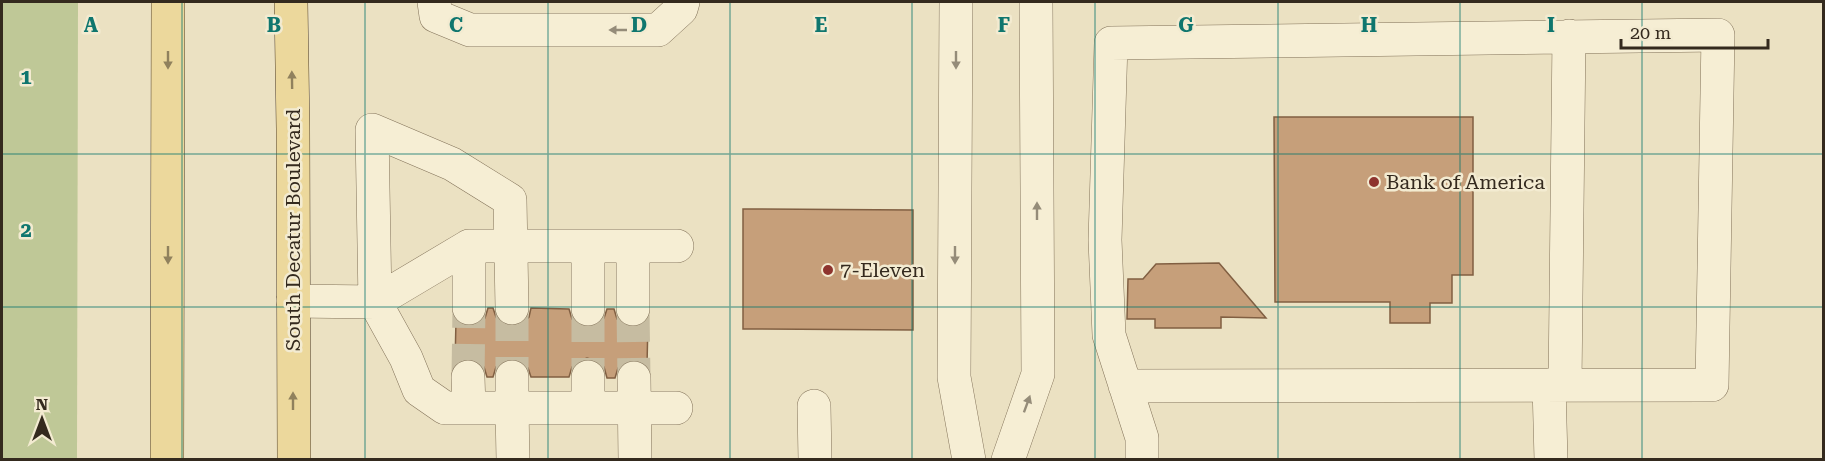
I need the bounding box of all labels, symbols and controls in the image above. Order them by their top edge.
scale bar [1621,12,1768,50]
text: A [84,13,99,37]
text: B [267,13,281,37]
text: C [449,13,463,37]
text: D [631,13,647,37]
text: E [815,13,828,37]
text: F [998,13,1010,37]
text: G [1178,13,1194,37]
text: H [1361,13,1377,37]
text: I [1547,13,1555,37]
text: 20 m [1630,22,1671,43]
one-way arrow [608,25,627,35]
one-way arrow [163,50,173,69]
one-way arrow [951,50,961,69]
text: 1 [20,65,32,89]
one-way arrow [287,71,297,90]
street label: South Decatur Boulevard [281,108,305,351]
place label: Bank of America [1386,170,1545,194]
marker: Bank of America [1367,175,1381,189]
one-way arrow [1032,202,1042,221]
text: 2 [20,218,32,242]
one-way arrow [163,245,173,264]
one-way arrow [950,245,960,264]
place label: 7-Eleven [840,258,925,282]
marker: 7-Eleven [821,263,835,277]
north arrow [12,389,72,449]
one-way arrow [288,392,298,411]
text: N [36,395,48,414]
one-way arrow [1023,395,1033,413]

